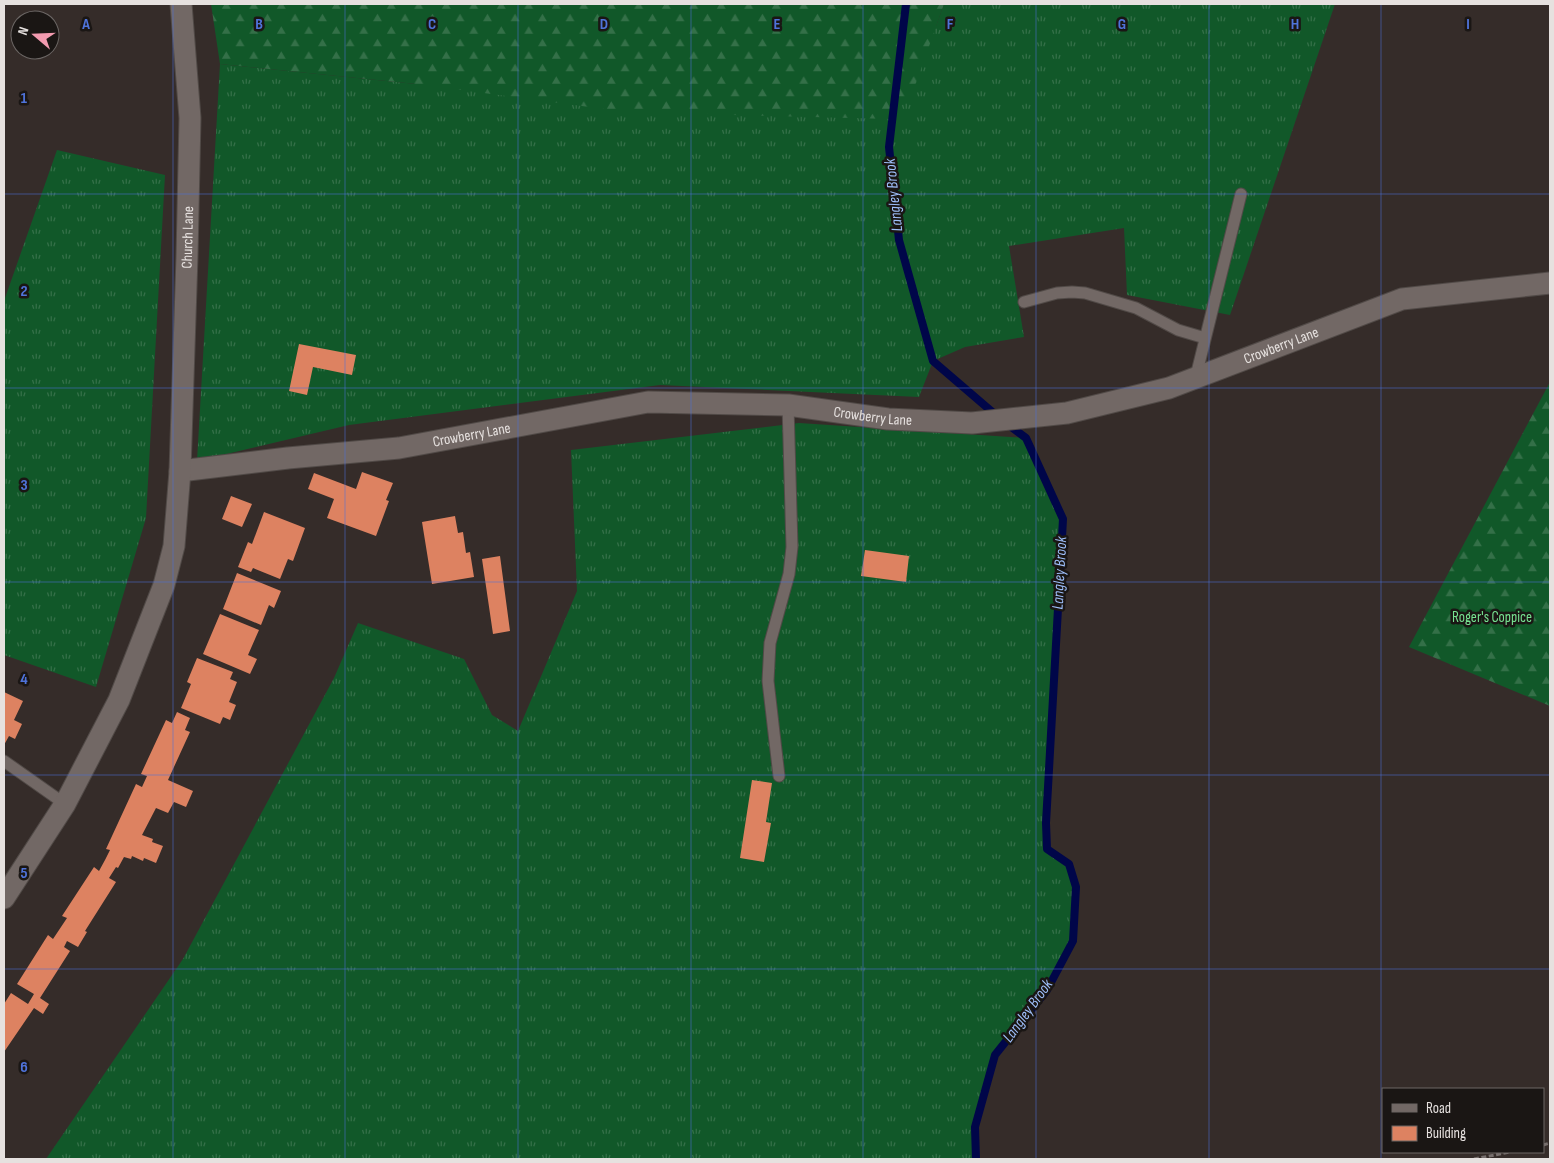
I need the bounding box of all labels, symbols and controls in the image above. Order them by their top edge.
north arrow [10,10,60,60]
text: A [81,15,90,34]
text: B [255,15,263,34]
text: C [428,15,436,34]
text: D [600,15,608,34]
text: E [774,15,781,34]
text: F [947,15,954,34]
text: G [1118,15,1126,34]
text: H [1291,15,1299,34]
text: I [1466,15,1470,34]
text: N [14,25,32,37]
text: 1 [21,89,28,108]
water label: Langley Brook [881,157,907,232]
street label: Church Lane [177,206,198,269]
text: 2 [20,282,28,301]
street label: Crowberry Lane [1241,322,1321,368]
street label: Crowberry Lane [832,402,912,430]
street label: Crowberry Lane [431,418,512,451]
text: 3 [20,476,28,495]
water label: Langley Brook [1049,535,1071,610]
park label: Roger's Coppice [1452,608,1532,627]
text: 4 [20,670,28,689]
text: 5 [20,864,28,883]
water label: Langley Brook [999,975,1058,1046]
text: 6 [20,1058,28,1077]
legend [1382,1088,1544,1153]
text: Road [1426,1099,1451,1118]
text: Building [1426,1124,1466,1143]

